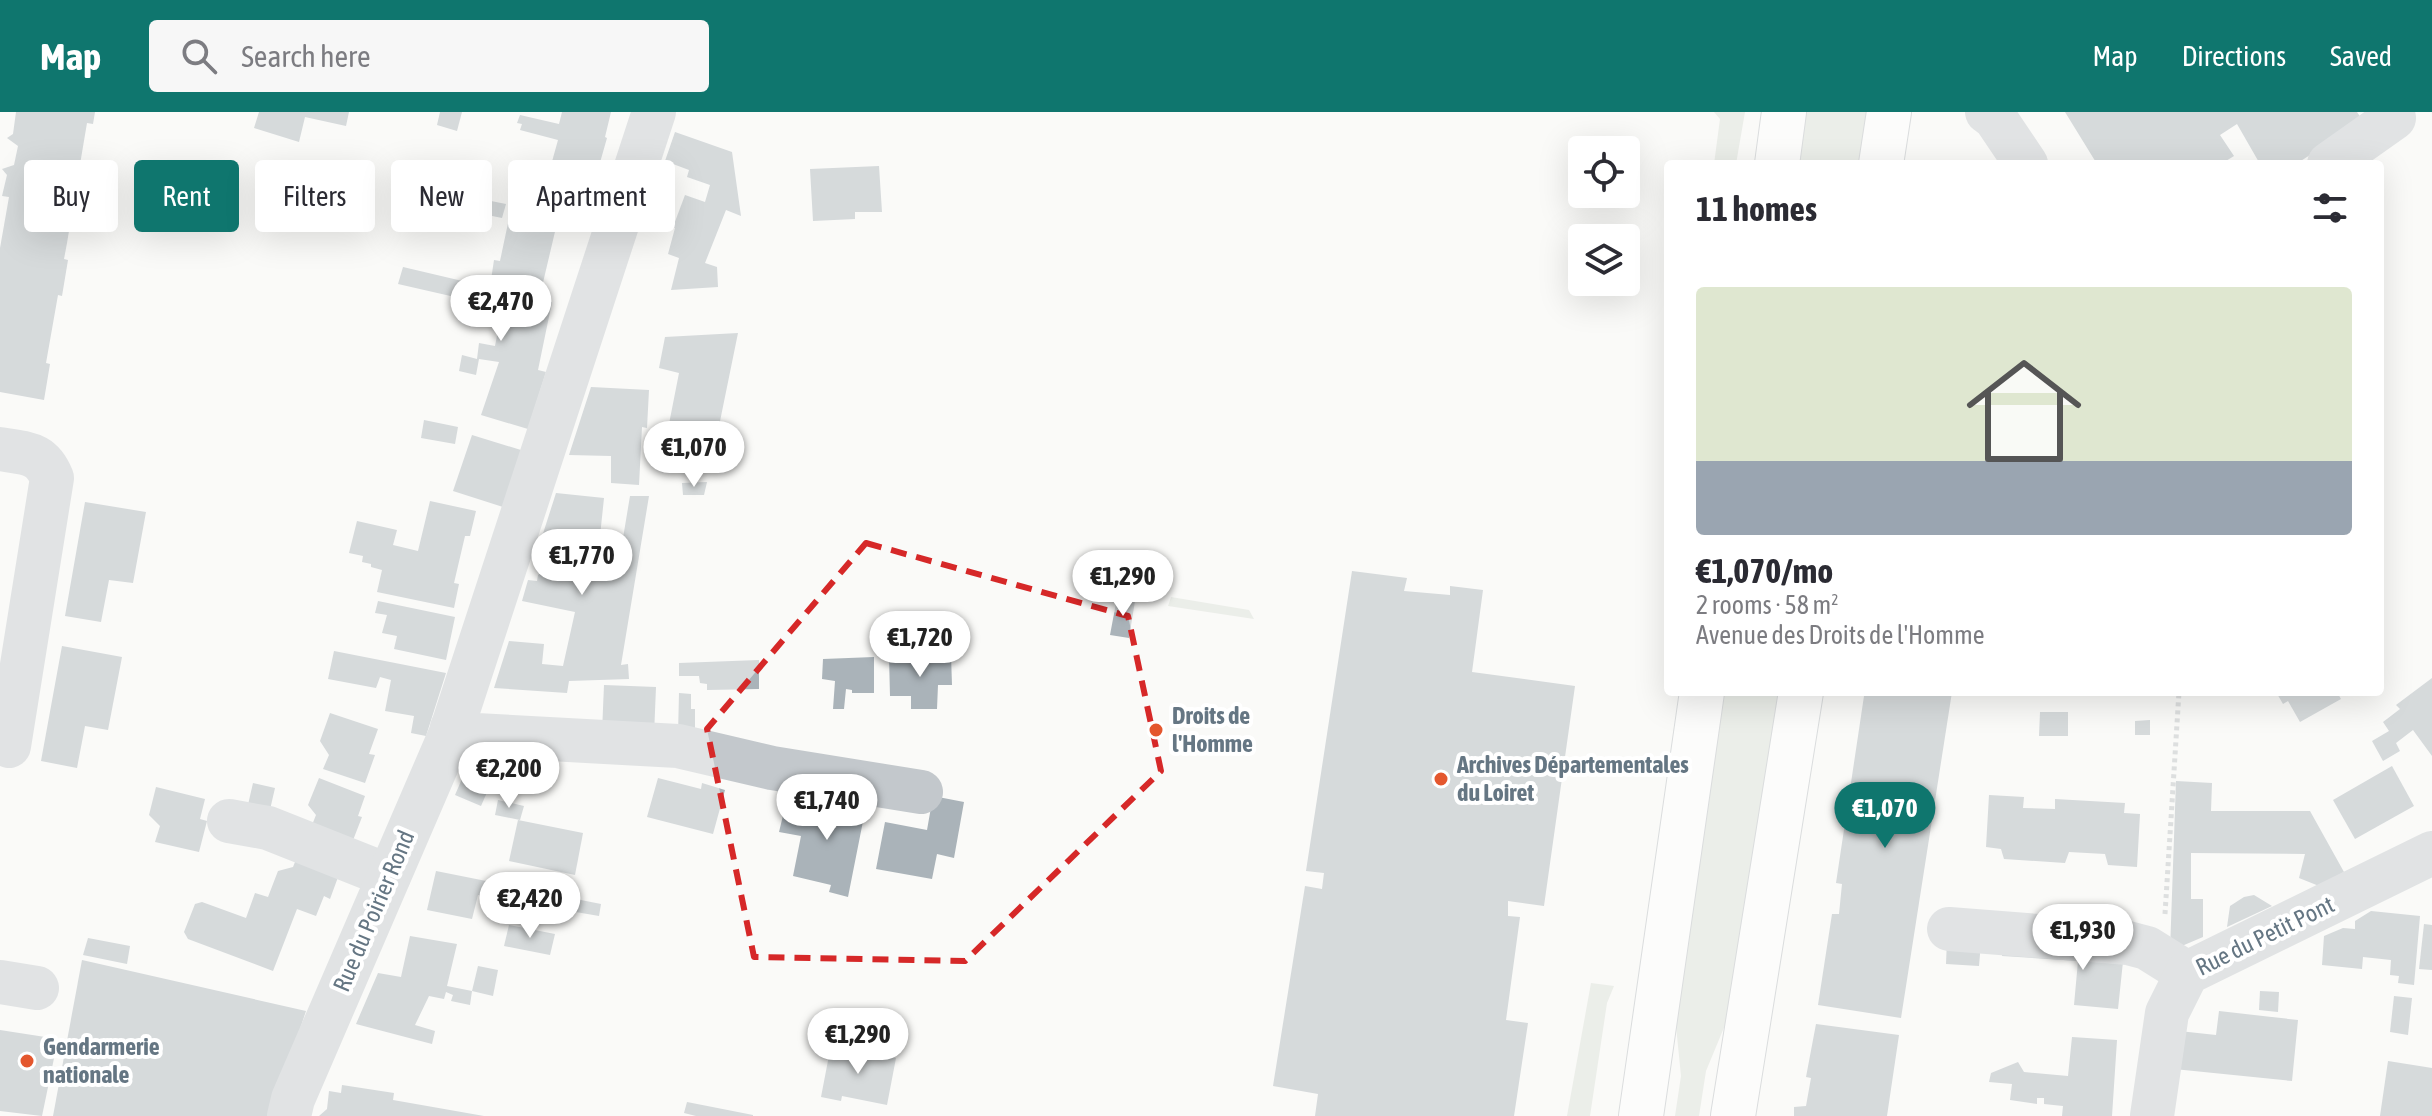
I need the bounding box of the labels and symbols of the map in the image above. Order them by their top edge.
pin: €2,470 [436,275,566,343]
pin: €1,070 [629,421,759,489]
pin: €1,770 [517,529,647,597]
pin: €1,290 [1058,550,1188,618]
pin: €1,720 [855,611,985,679]
place label: Droits de l'Homme [1172,702,1253,757]
marker: Droits de l'Homme [1147,721,1165,739]
pin: €2,200 [444,742,574,810]
place label: Archives Départementales du Loiret [1456,751,1689,806]
marker: Archives Départementales du Loiret [1432,770,1450,788]
pin: €1,740 [762,774,892,842]
pin: €1,070 [1820,782,1950,850]
street label: Rue du Poirier Rond [327,826,420,995]
pin: €2,420 [465,872,595,940]
street label: Rue du Petit Pont [2191,890,2338,981]
pin: €1,930 [2018,904,2148,972]
pin: €1,290 [793,1008,923,1076]
place label: Gendarmerie nationale [43,1033,160,1088]
marker: Gendarmerie nationale [18,1052,36,1070]

